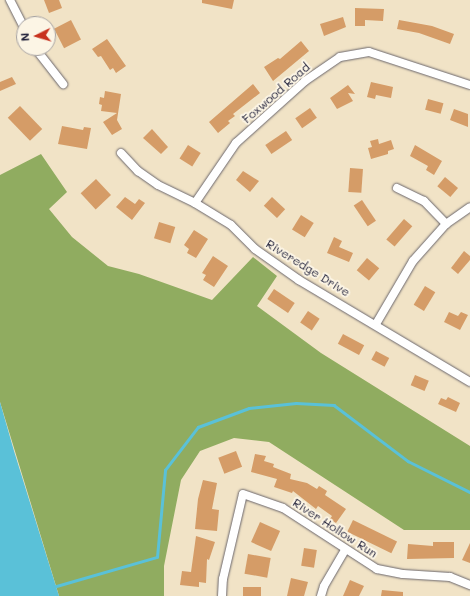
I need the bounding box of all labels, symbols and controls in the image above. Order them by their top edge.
north arrow [16,16,56,56]
text: N [17,32,32,42]
street label: Foxwood Road [239,60,313,126]
street label: Riveredge Drive [263,236,353,300]
street label: River Hollow Run [290,495,380,561]

